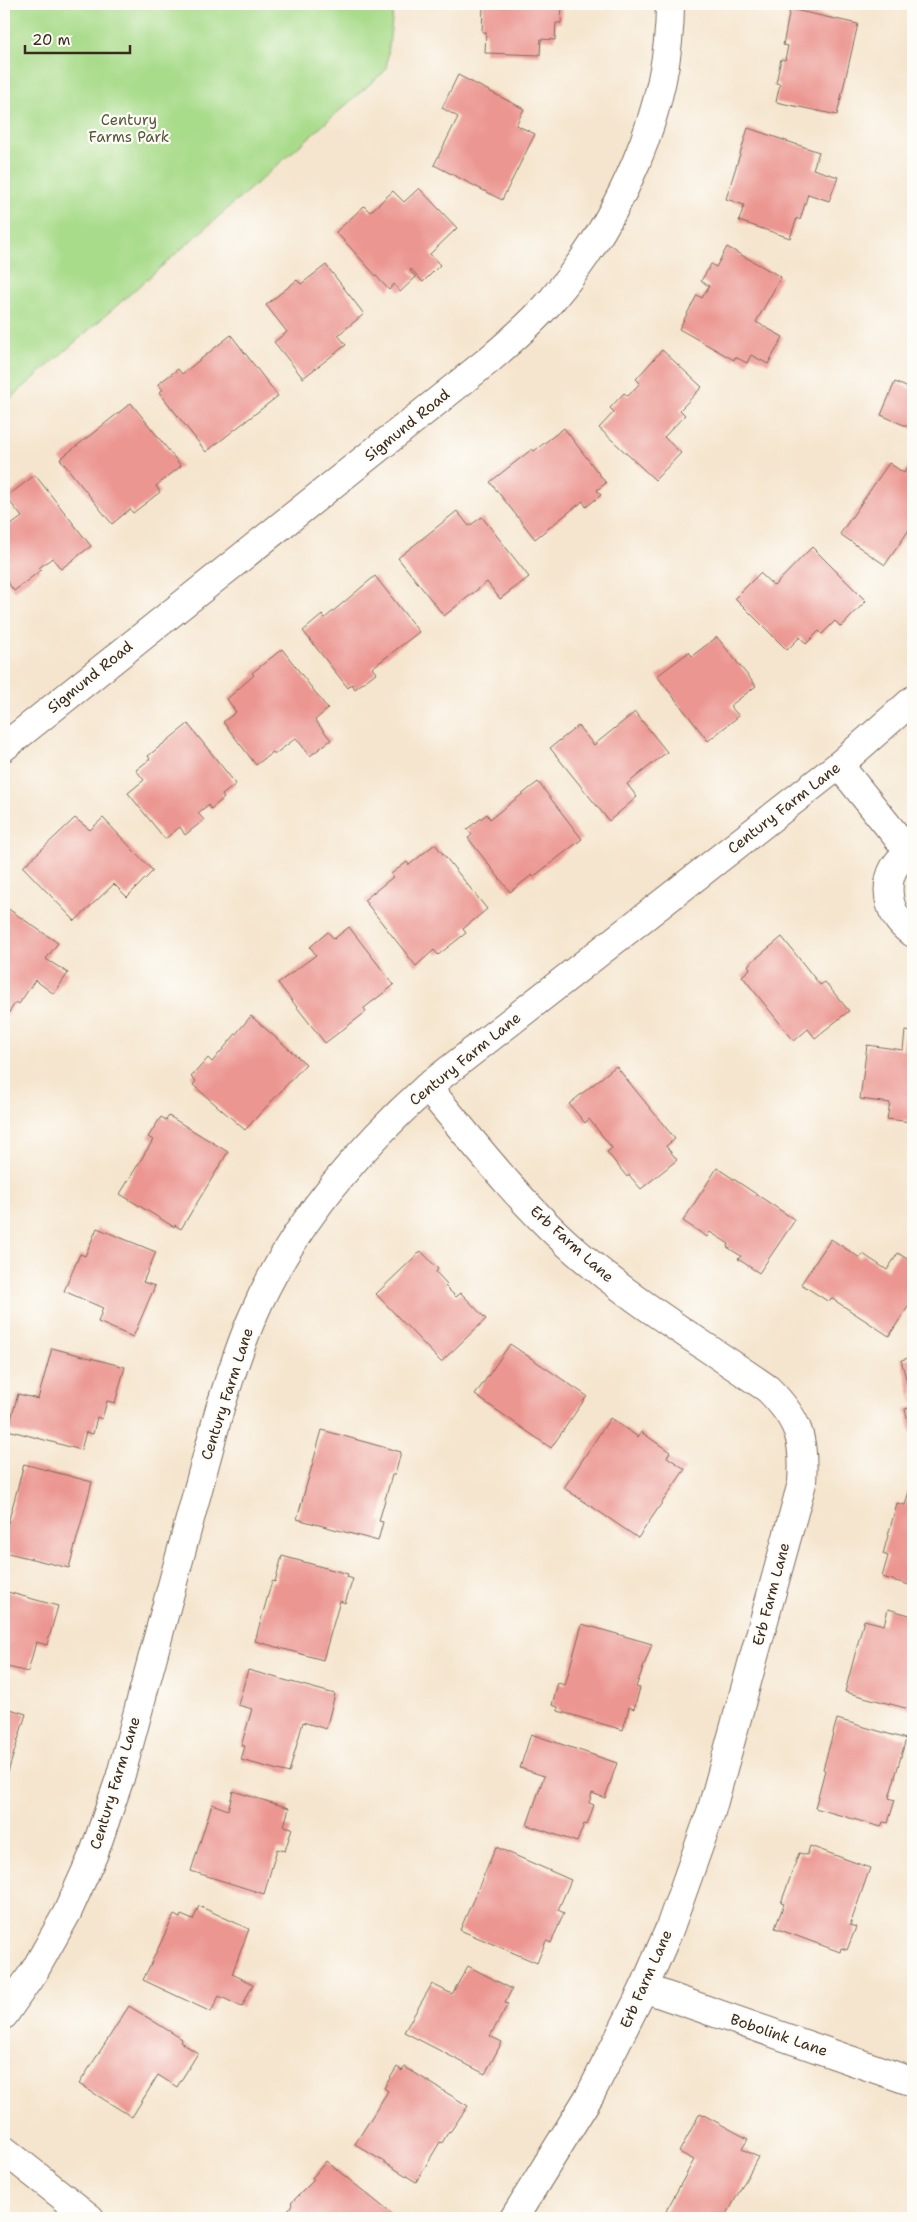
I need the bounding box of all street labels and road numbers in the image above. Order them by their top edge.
street label: Sigmund Road [360,384,454,466]
street label: Sigmund Road [43,636,137,718]
street label: Century Farm Lane [724,758,844,858]
street label: Century Farm Lane [405,1008,525,1110]
street label: Erb Farm Lane [526,1201,618,1287]
street label: Century Farm Lane [196,1325,258,1463]
street label: Erb Farm Lane [748,1540,794,1648]
street label: Century Farm Lane [85,1714,145,1852]
street label: Erb Farm Lane [615,1927,677,2031]
street label: Bobolink Lane [728,2009,830,2061]

